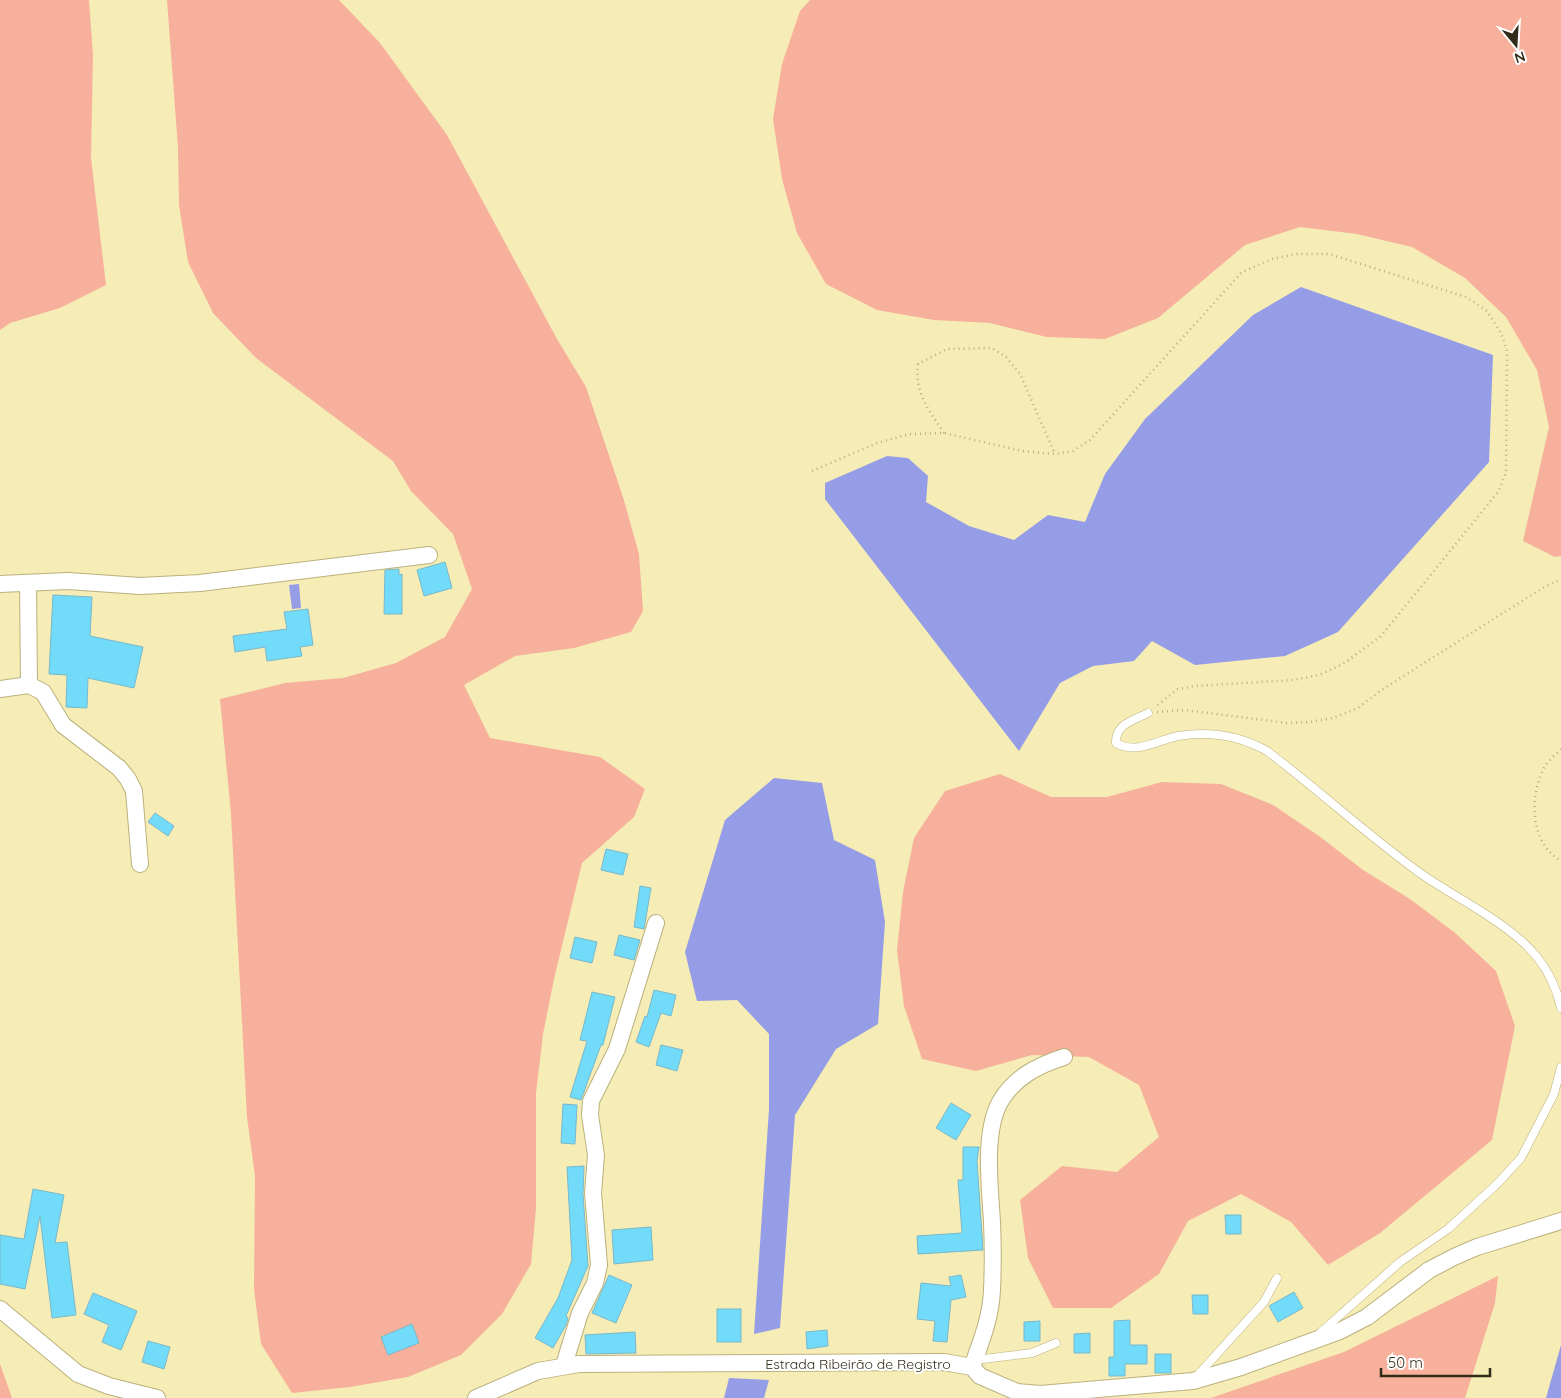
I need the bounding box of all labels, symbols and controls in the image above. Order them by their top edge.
north arrow [1491,20,1541,70]
text: N [1512,47,1528,68]
scale bar [1381,1346,1490,1378]
text: 50 m [1388,1353,1423,1372]
street label: Estrada Ribeirão de Registro [765,1355,951,1373]

